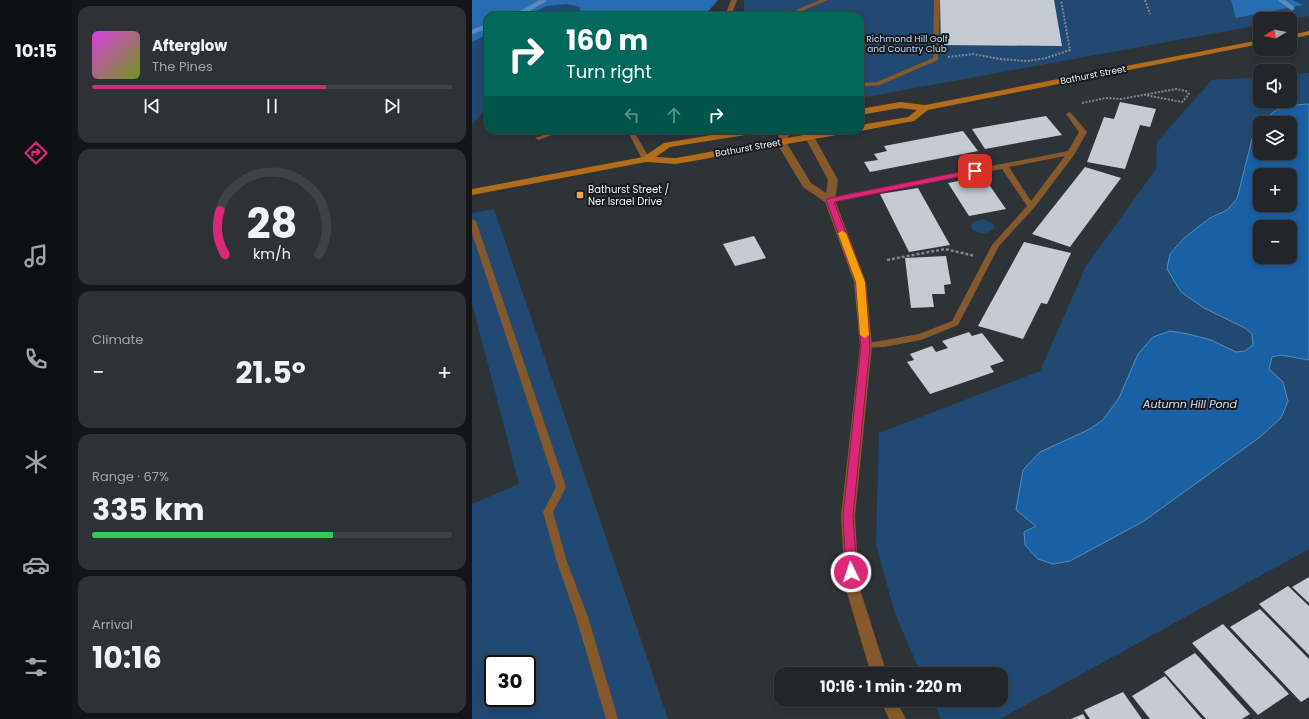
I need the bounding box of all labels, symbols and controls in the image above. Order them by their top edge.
north arrow [1253,12,1297,56]
map controls [1253,12,1297,264]
text: 160 m [566,21,648,60]
icon: right [500,28,552,80]
park label: Richmond Hill Golf and Country Club [866,33,948,55]
text: Afterglow [152,35,227,56]
text: 10:15 [15,38,57,63]
text: The Pines [152,57,213,76]
text: Turn right [566,59,652,84]
street label: Bathurst Street [1059,63,1127,87]
button: sound [1253,64,1297,108]
icon: previous [141,95,163,117]
icon: pause [261,95,283,117]
icon: next [381,95,403,117]
icon: left [621,104,643,126]
icon: ahead [663,104,685,126]
icon: right [705,104,727,126]
button: layers [1253,116,1297,160]
street label: Bathurst Street [714,136,782,160]
icon: directions [22,139,50,167]
pin [958,154,992,188]
icon: arrive [964,160,986,182]
button: + [1253,168,1297,212]
place label: Bathurst Street / Ner Israel Drive [588,182,670,209]
marker: Bathurst Street / Ner Israel Drive [575,190,585,200]
text: 28 [247,194,297,253]
button: − [1253,220,1297,264]
icon: music [22,242,50,270]
text: km/h [253,243,291,263]
text: Climate [92,330,143,349]
icon: phone [22,345,50,373]
text: 21.5° [235,351,306,394]
text: − [92,357,104,388]
text: + [437,357,452,388]
water label: Autumn Hill Pond [1142,396,1238,412]
icon: climate [22,448,50,476]
text: Range · 67% [92,467,169,486]
text: 335 km [92,488,204,531]
icon: car [22,551,50,579]
position arrow [830,551,872,593]
text: Arrival [92,615,133,634]
text: 10:16 [92,636,162,679]
icon: filters [22,653,50,681]
speed limit sign: 30 [484,655,536,707]
text: 10:16 · 1 min · 220 m [820,676,962,697]

